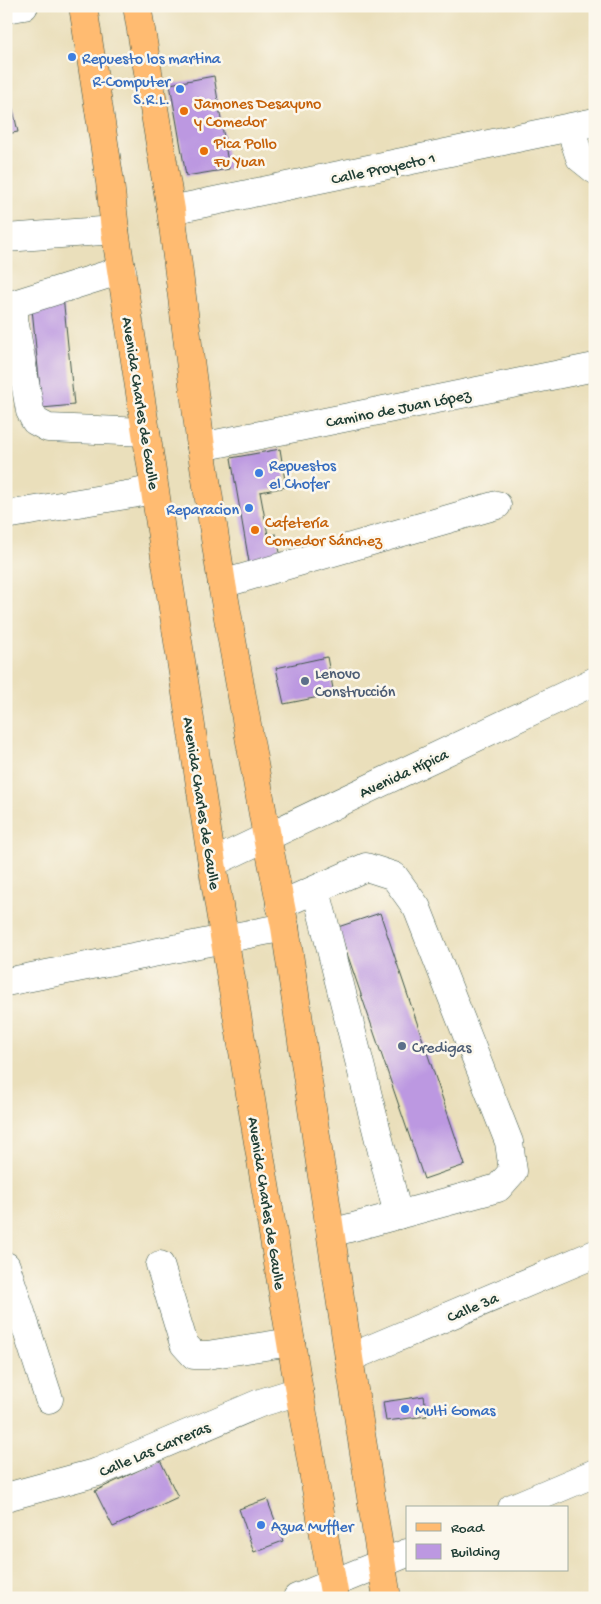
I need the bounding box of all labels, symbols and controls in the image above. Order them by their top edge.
marker: Repuesto los martina [66,51,78,63]
place label: Repuesto los martina [82,51,222,70]
place label: R-Computer S.R.L. [92,74,171,111]
marker: R-Computer S.R.L. [174,83,186,95]
place label: Jamones Desayuno y Comedor [194,96,321,133]
marker: Jamones Desayuno y Comedor [178,105,190,117]
place label: Pica Pollo Fu Yuan [213,136,277,173]
marker: Pica Pollo Fu Yuan [198,145,210,157]
street label: Calle Proyecto 1 [330,150,438,191]
street label: Avenida Charles de Gaulle [116,316,162,492]
street label: Camino de Juan López [325,387,474,434]
place label: Repuestos el Chofer [269,458,337,495]
marker: Repuestos el Chofer [253,467,265,479]
place label: Reparacion [166,502,239,521]
marker: Reparacion [243,502,255,514]
place label: Cafetería Comedor Sánchez [265,515,383,552]
marker: Cafetería Comedor Sánchez [249,524,261,536]
place label: Lenovo Construcción [315,666,396,703]
marker: Lenovo Construcción [299,675,311,687]
street label: Avenida Charles de Gaulle [177,716,223,892]
street label: Avenida Hípica [357,746,453,804]
marker: Credigas [396,1040,408,1052]
place label: Credigas [412,1040,472,1059]
street label: Avenida Charles de Gaulle [242,1116,288,1292]
street label: Calle 3a [445,1290,503,1328]
marker: Multi Gomas [399,1403,411,1415]
place label: Multi Gomas [415,1403,497,1422]
street label: Calle Las Carreras [97,1419,215,1483]
legend [406,1506,568,1572]
marker: Azua Muffler [255,1519,267,1531]
place label: Azua Muffler [271,1519,355,1538]
text: Road [451,1520,485,1538]
text: Building [450,1544,500,1562]

